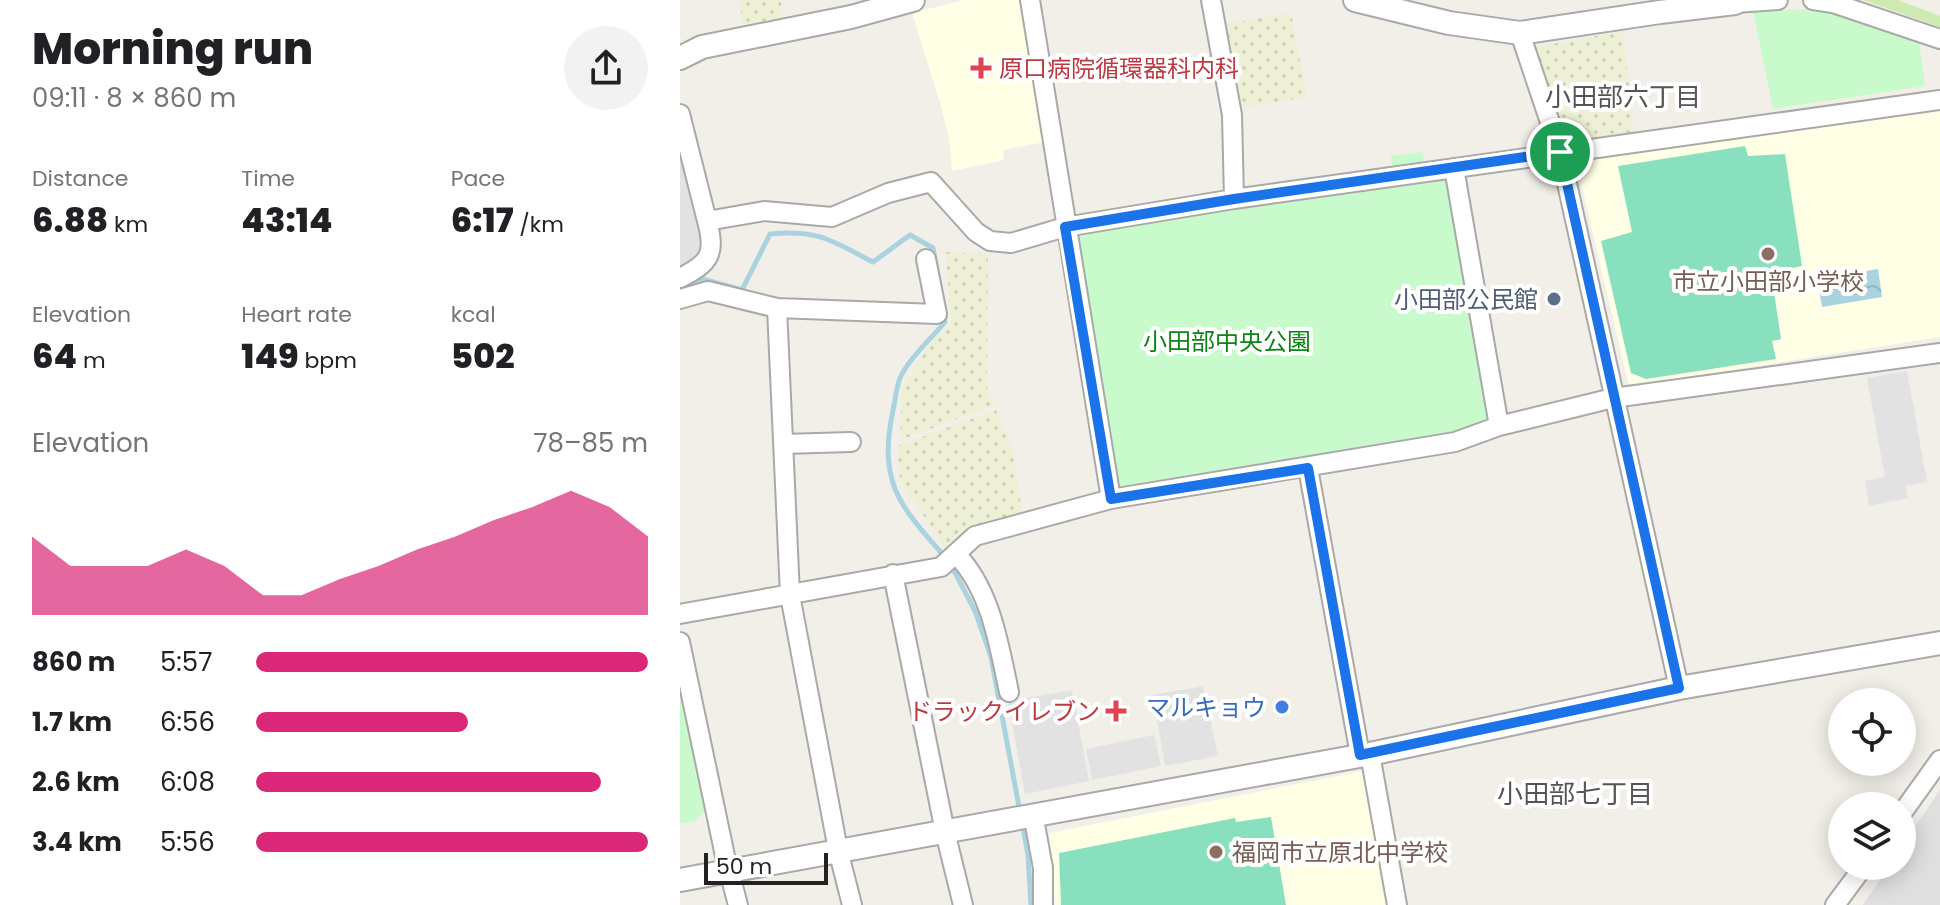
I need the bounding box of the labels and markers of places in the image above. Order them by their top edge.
place label: 原口病院循環器科内科 [999,52,1239,85]
marker: 原口病院循環器科内科 [970,57,992,79]
pin [1526,118,1594,186]
marker: 市立小田部小学校 [1759,245,1777,263]
place label: 市立小田部小学校 [1672,265,1864,298]
place label: 小田部公民館 [1394,283,1538,316]
marker: 小田部公民館 [1545,290,1563,308]
place label: マルキョウ [1146,691,1266,724]
place label: ドラックイレブン [908,695,1100,728]
marker: マルキョウ [1273,698,1291,716]
marker: ドラックイレブン [1107,702,1125,720]
place label: 福岡市立原北中学校 [1232,836,1448,869]
marker: 福岡市立原北中学校 [1207,843,1225,861]

